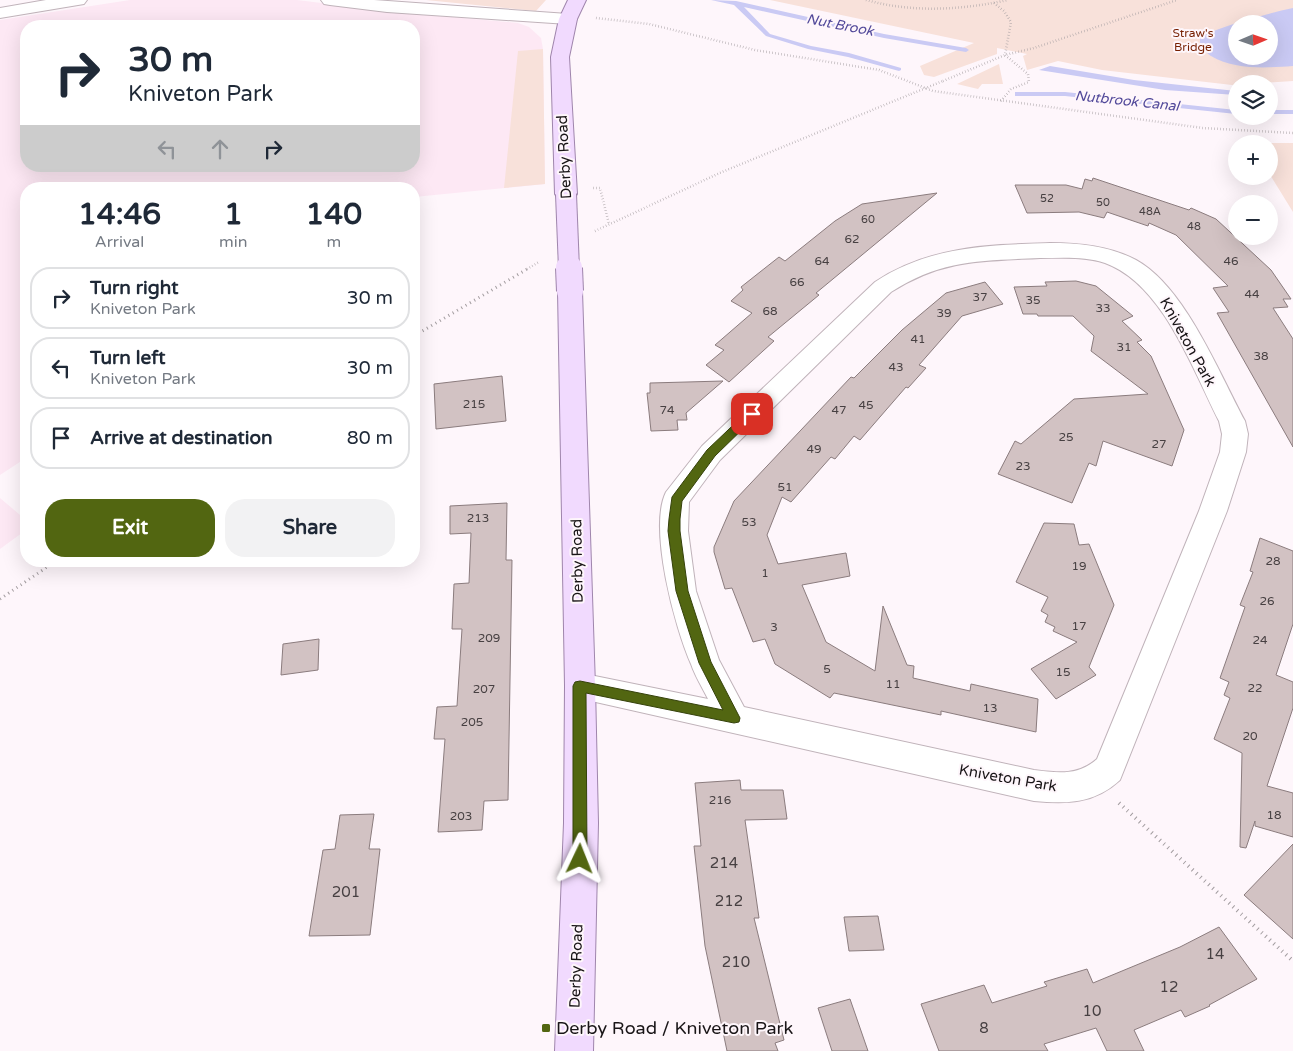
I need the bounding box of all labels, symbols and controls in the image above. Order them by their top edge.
water label: Nut Brook [805,10,876,40]
north arrow [1228,15,1278,65]
map controls [1228,15,1278,245]
park label: Straw's Bridge [1173,26,1214,54]
text: 30 m [128,39,213,81]
icon: right [45,40,110,105]
button: layers [1228,75,1278,125]
text: Kniveton Park [128,81,273,107]
water label: Nutbrook Canal [1074,87,1181,115]
street label: Derby Road [553,114,575,200]
icon: left [153,135,181,163]
icon: ahead [206,135,234,163]
icon: right [259,135,287,163]
button: + [1228,135,1278,185]
house number: 52 [1040,192,1054,205]
button: − [1228,195,1278,245]
text: 14:46 [78,196,161,233]
text: 1 [224,196,243,233]
text: 140 [306,196,362,233]
house number: 50 [1096,196,1110,209]
house number: 48A [1139,205,1161,218]
house number: 60 [861,213,875,226]
house number: 48 [1187,220,1201,233]
text: Arrival [95,232,144,252]
text: min [219,232,248,252]
text: m [326,232,341,252]
house number: 62 [844,232,860,246]
house number: 64 [814,254,830,268]
house number: 46 [1223,254,1239,268]
house number: 66 [789,275,805,289]
text: Turn right [90,277,178,299]
icon: right [47,284,75,312]
text: 30 m [347,287,393,309]
house number: 44 [1244,287,1260,301]
house number: 37 [972,290,988,304]
house number: 35 [1025,293,1041,307]
street label: Kniveton Park [1156,294,1220,390]
text: Kniveton Park [90,299,196,319]
house number: 33 [1095,301,1111,315]
house number: 68 [762,304,778,318]
house number: 39 [936,306,952,320]
house number: 41 [910,332,926,346]
house number: 31 [1116,340,1132,354]
text: Turn left [90,347,166,369]
house number: 38 [1253,349,1269,363]
icon: left [47,354,75,382]
text: 30 m [347,357,393,379]
house number: 43 [888,360,904,374]
text: Kniveton Park [90,369,196,389]
pin [731,393,773,435]
house number: 215 [463,397,485,411]
house number: 45 [858,398,874,412]
icon: arrive [738,400,766,428]
house number: 74 [659,403,675,417]
house number: 47 [831,403,847,417]
icon: arrive [47,424,75,452]
text: Arrive at destination [90,427,273,449]
text: 80 m [347,427,393,449]
house number: 25 [1058,430,1074,444]
house number: 27 [1151,437,1167,451]
house number: 49 [806,442,822,456]
house number: 23 [1015,459,1031,473]
house number: 51 [777,480,793,494]
button: Exit [45,499,215,557]
button: Share [225,499,395,557]
house number: 213 [467,511,489,525]
house number: 53 [741,515,757,529]
street label: Derby Road [567,519,587,603]
house number: 28 [1265,554,1281,568]
house number: 19 [1071,559,1087,573]
house number: 1 [761,566,769,580]
house number: 26 [1259,594,1275,608]
house number: 17 [1071,619,1087,633]
house number: 3 [770,620,778,634]
house number: 209 [478,631,500,645]
house number: 24 [1252,633,1268,647]
house number: 5 [823,662,831,676]
house number: 15 [1055,665,1071,679]
house number: 11 [885,677,901,691]
house number: 22 [1247,681,1263,695]
house number: 207 [473,682,495,696]
house number: 13 [982,701,998,715]
house number: 205 [461,715,483,729]
house number: 20 [1242,729,1258,743]
street label: Kniveton Park [958,761,1058,795]
house number: 216 [709,793,731,807]
house number: 18 [1266,808,1282,822]
house number: 203 [450,809,472,823]
position arrow [553,832,605,884]
house number: 214 [710,854,738,872]
house number: 201 [332,883,360,901]
house number: 212 [715,892,743,910]
street label: Derby Road [566,924,586,1008]
house number: 14 [1206,945,1224,963]
house number: 210 [722,953,750,971]
house number: 12 [1160,978,1178,996]
house number: 10 [1083,1002,1101,1020]
place label: Derby Road / Kniveton Park [556,1017,793,1039]
house number: 8 [979,1019,989,1037]
marker: Derby Road / Kniveton Park [540,1022,552,1034]

